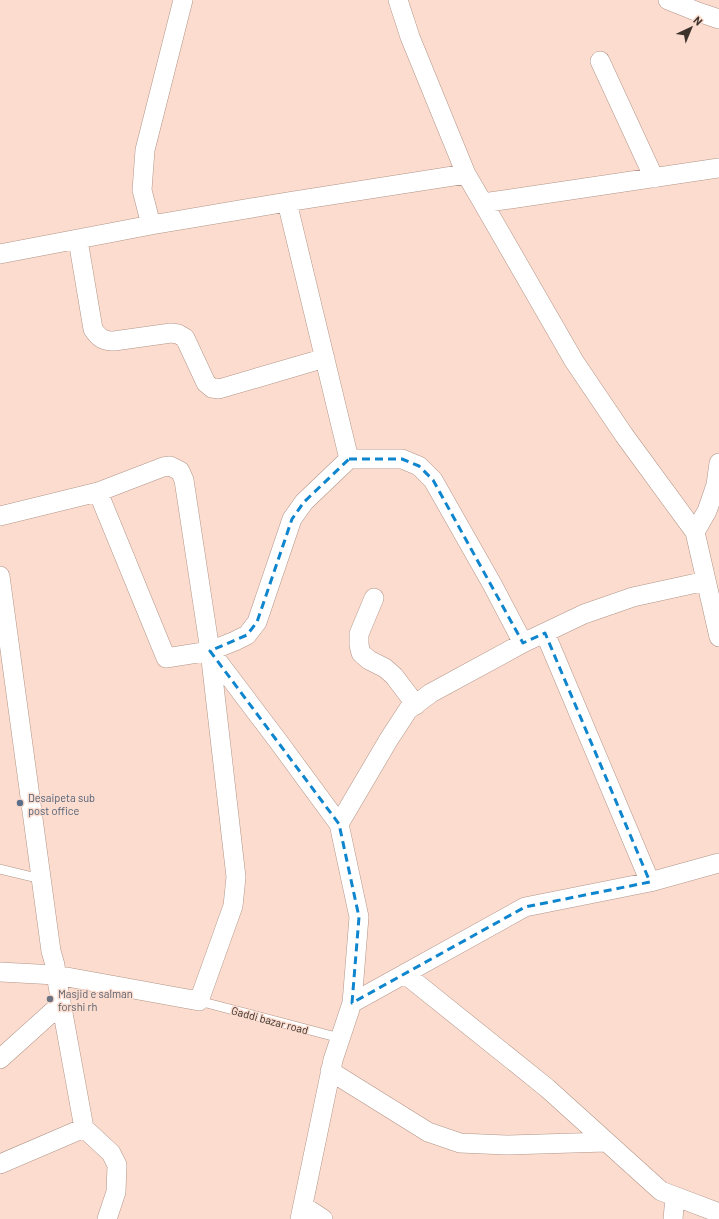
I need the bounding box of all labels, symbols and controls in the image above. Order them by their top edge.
north arrow [671,8,711,48]
text: N [691,13,705,28]
place label: Desaipeta sub post office [28,791,95,817]
marker: Desaipeta sub post office [15,798,25,808]
place label: Masjid e salman forshi rh [58,987,133,1013]
marker: Masjid e salman forshi rh [45,994,55,1004]
street label: Gaddi bazar road [230,1003,310,1037]

